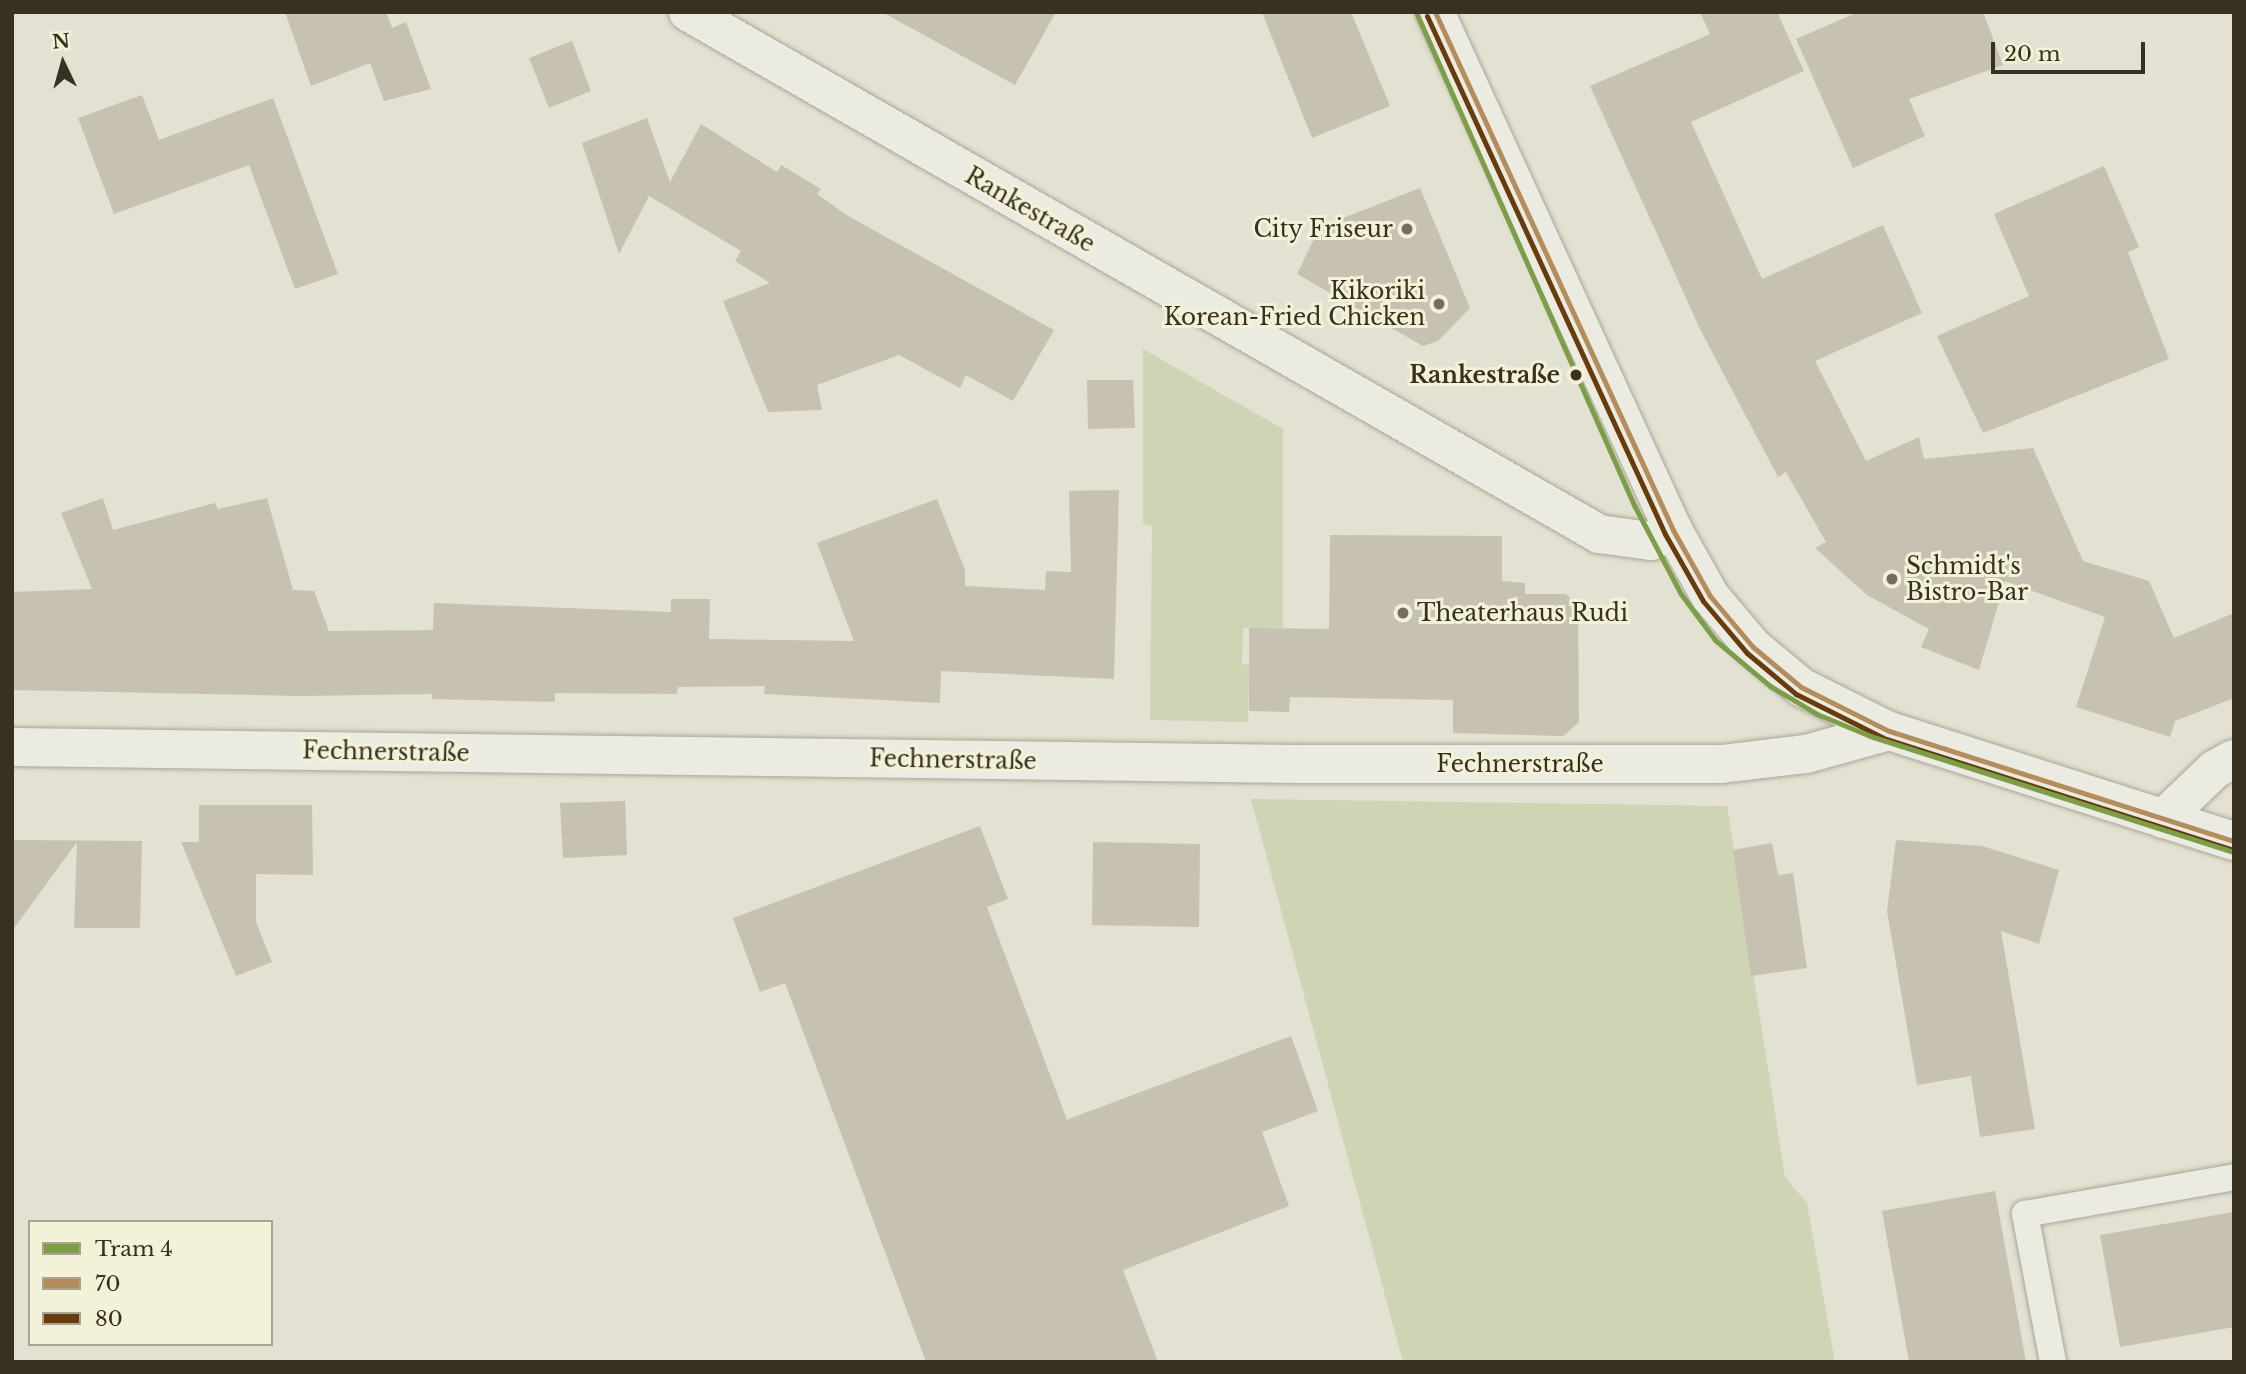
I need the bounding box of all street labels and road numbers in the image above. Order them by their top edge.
street label: Rankestraße [960,162,1100,258]
street label: Fechnerstraße [302,737,470,767]
street label: Fechnerstraße [869,745,1037,775]
street label: Fechnerstraße [1436,750,1604,778]

